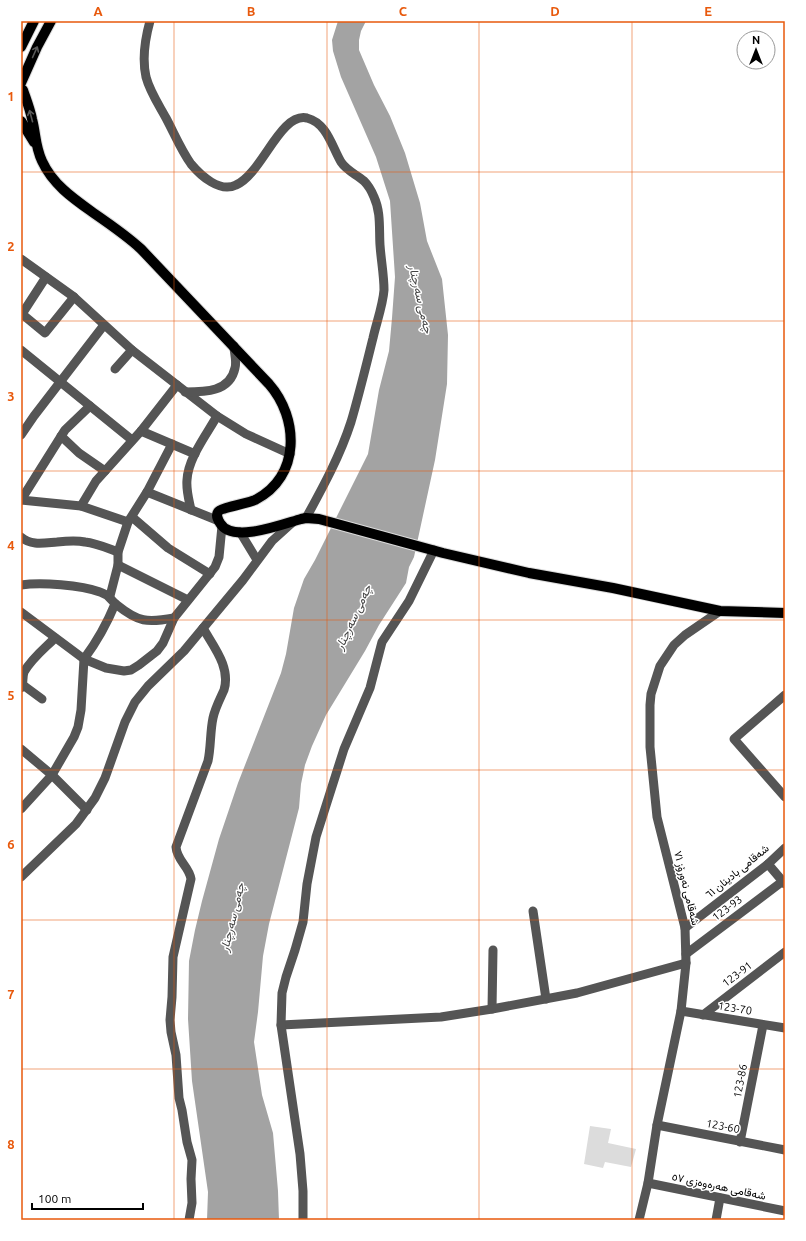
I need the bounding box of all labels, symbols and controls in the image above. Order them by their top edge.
text: A [93,4,103,18]
text: B [247,4,256,18]
text: C [399,4,408,18]
text: D [550,4,560,18]
text: E [704,4,712,18]
north arrow [736,30,776,70]
text: N [752,34,760,46]
one-way arrow [32,46,39,58]
text: 1 [7,89,15,103]
one-way arrow [27,110,35,123]
text: 2 [7,239,15,253]
water label: چەمی سەرچنار [405,263,435,336]
text: 3 [7,389,15,403]
text: 4 [7,538,15,552]
water label: چەمی سەرچنار [332,582,376,653]
text: 5 [7,688,15,702]
text: 6 [7,837,15,851]
street label: شەقامی بادینان ٦١ [703,842,772,901]
street label: شەقامی نەورۆز ٧١ [671,850,702,927]
water label: چەمی سەرچنار [217,881,249,954]
street label: 123-93 [710,893,744,923]
street label: 123-91 [720,959,754,989]
text: 7 [7,987,15,1001]
street label: 123-70 [717,999,753,1017]
street label: 123-86 [731,1063,749,1099]
street label: 123-60 [705,1117,741,1135]
text: 8 [7,1137,15,1151]
street label: شەقامی هەرەوەزی ٥٧ [671,1170,767,1203]
scale bar [32,1185,143,1211]
text: 100 m [38,1192,71,1205]

